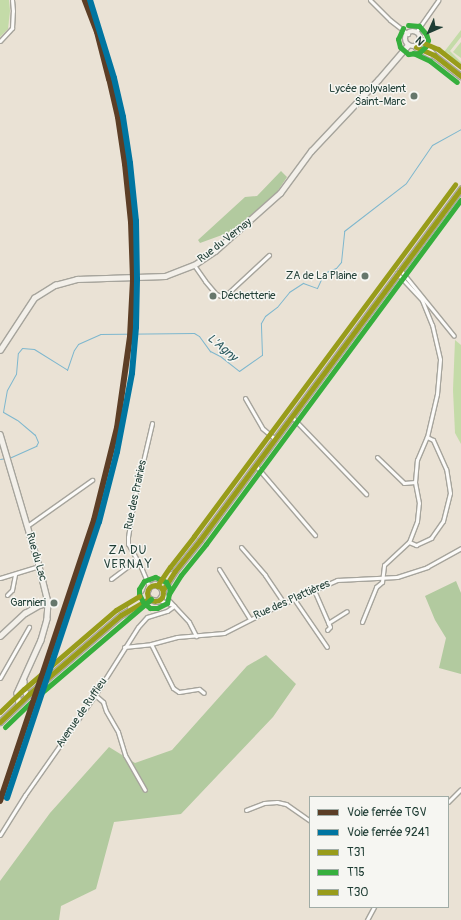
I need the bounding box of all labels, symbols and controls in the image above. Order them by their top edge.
north arrow [409,12,449,52]
text: N [413,34,427,48]
place label: Lycée polyvalent Saint-Marc [329,83,406,109]
marker: Lycée polyvalent Saint-Marc [409,91,419,101]
street label: Rue du Vernay [195,216,255,266]
place label: ZA de La Plaine [286,269,357,283]
marker: ZA de La Plaine [360,271,370,281]
place label: Déchetterie [221,289,276,303]
marker: Déchetterie [208,291,218,301]
water label: L'Agny [204,331,240,365]
street label: Rue des Prairies [122,459,150,531]
street label: Rue du Lac [23,531,49,583]
district label: ZA DU VERNAY [103,544,153,572]
street label: Rue des Plattières [252,577,332,623]
place label: Garnieri [10,596,46,610]
marker: Garnieri [49,598,59,608]
street label: Avenue de Ruffieu [54,676,110,750]
legend [309,796,449,908]
text: Voie ferrée TGV [347,805,427,820]
text: Voie ferrée 9241 [347,825,429,840]
text: T31 [347,845,365,860]
text: T15 [347,865,365,880]
text: T30 [347,885,369,900]

